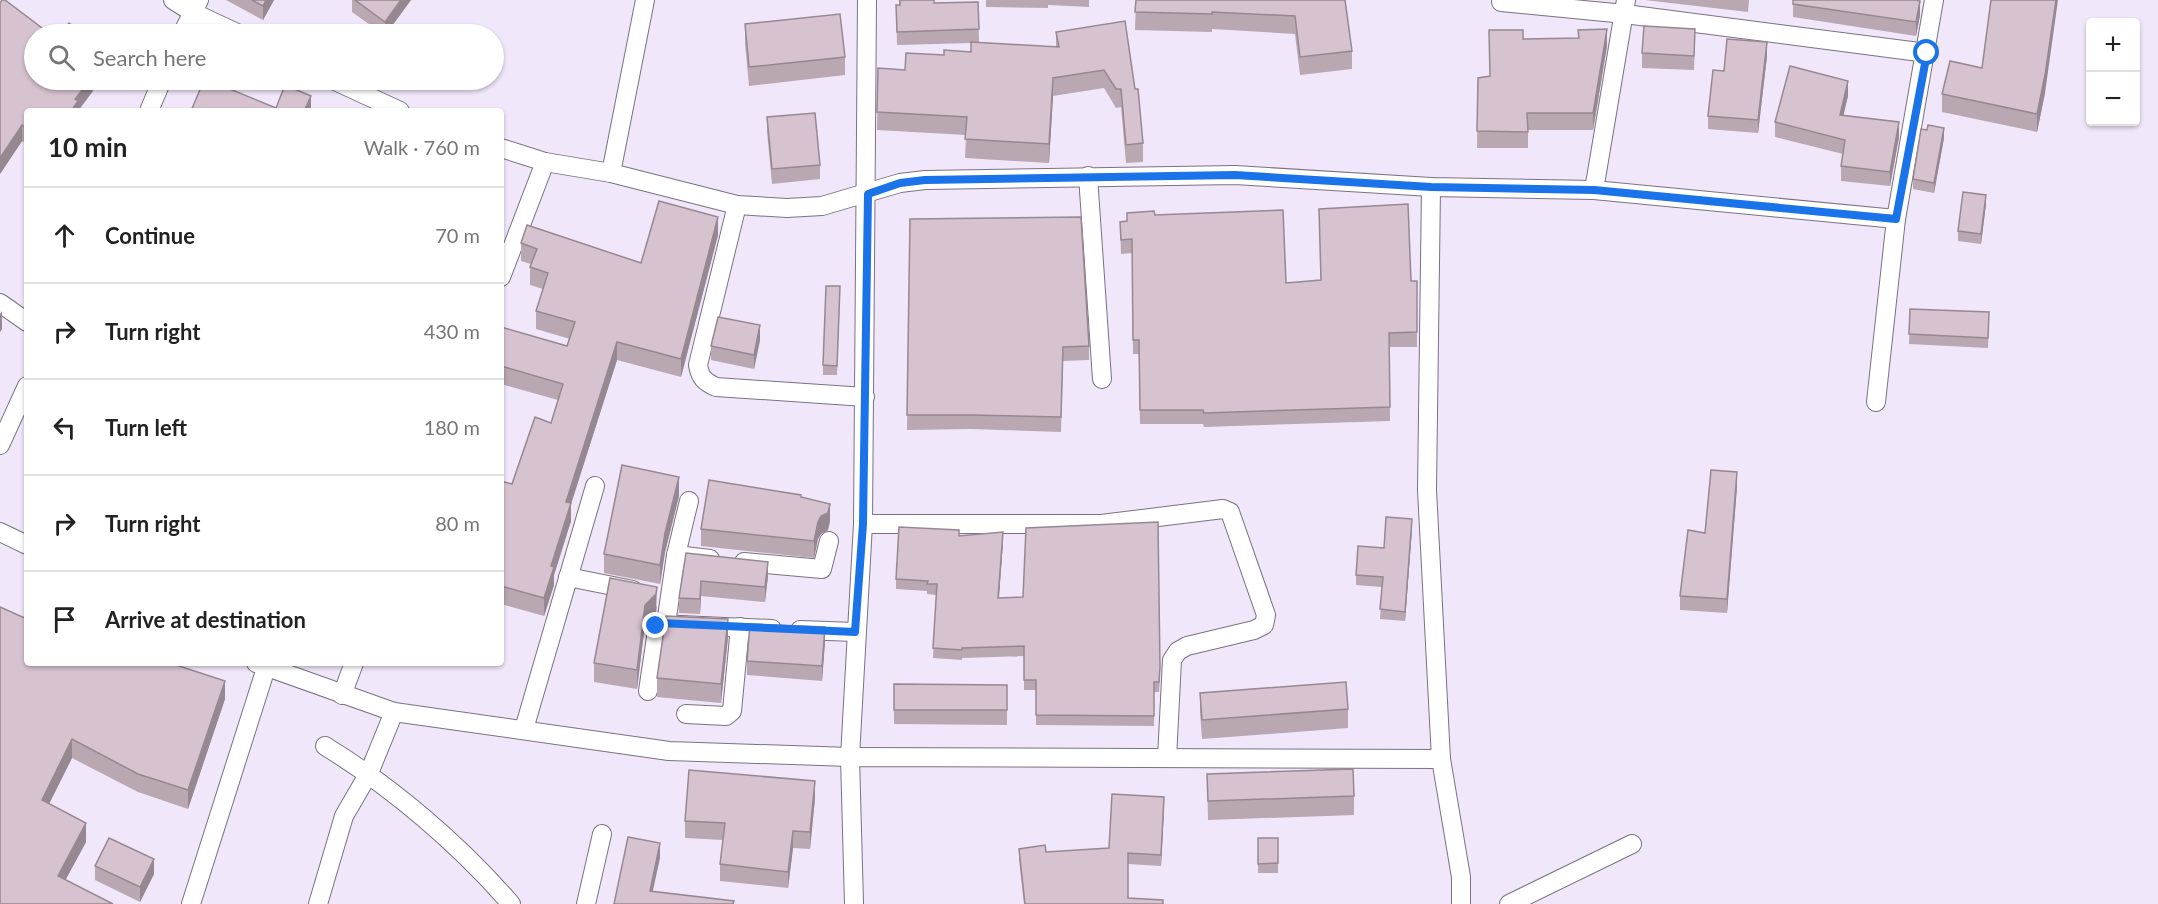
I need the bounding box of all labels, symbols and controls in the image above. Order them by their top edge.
map controls [2086,18,2140,126]
button: + [2086,18,2140,72]
search box [24,24,504,90]
route start [1913,39,1939,65]
icon: search [45,41,78,74]
text: Search here [93,44,206,71]
button: − [2086,72,2140,126]
text: 10 min [48,131,128,163]
text: Walk · 760 m [364,135,480,159]
icon: ahead [48,219,81,252]
text: Continue [105,222,195,249]
text: 70 m [435,223,480,247]
icon: right [48,315,81,348]
text: Turn right [105,318,200,345]
text: 430 m [424,319,480,343]
icon: left [48,411,81,444]
text: Turn left [105,414,187,441]
text: 180 m [424,415,480,439]
icon: right [48,507,81,540]
text: Turn right [105,510,200,537]
text: 80 m [435,511,480,535]
icon: arrive [48,603,81,636]
text: Arrive at destination [105,606,306,633]
route end [642,612,668,638]

